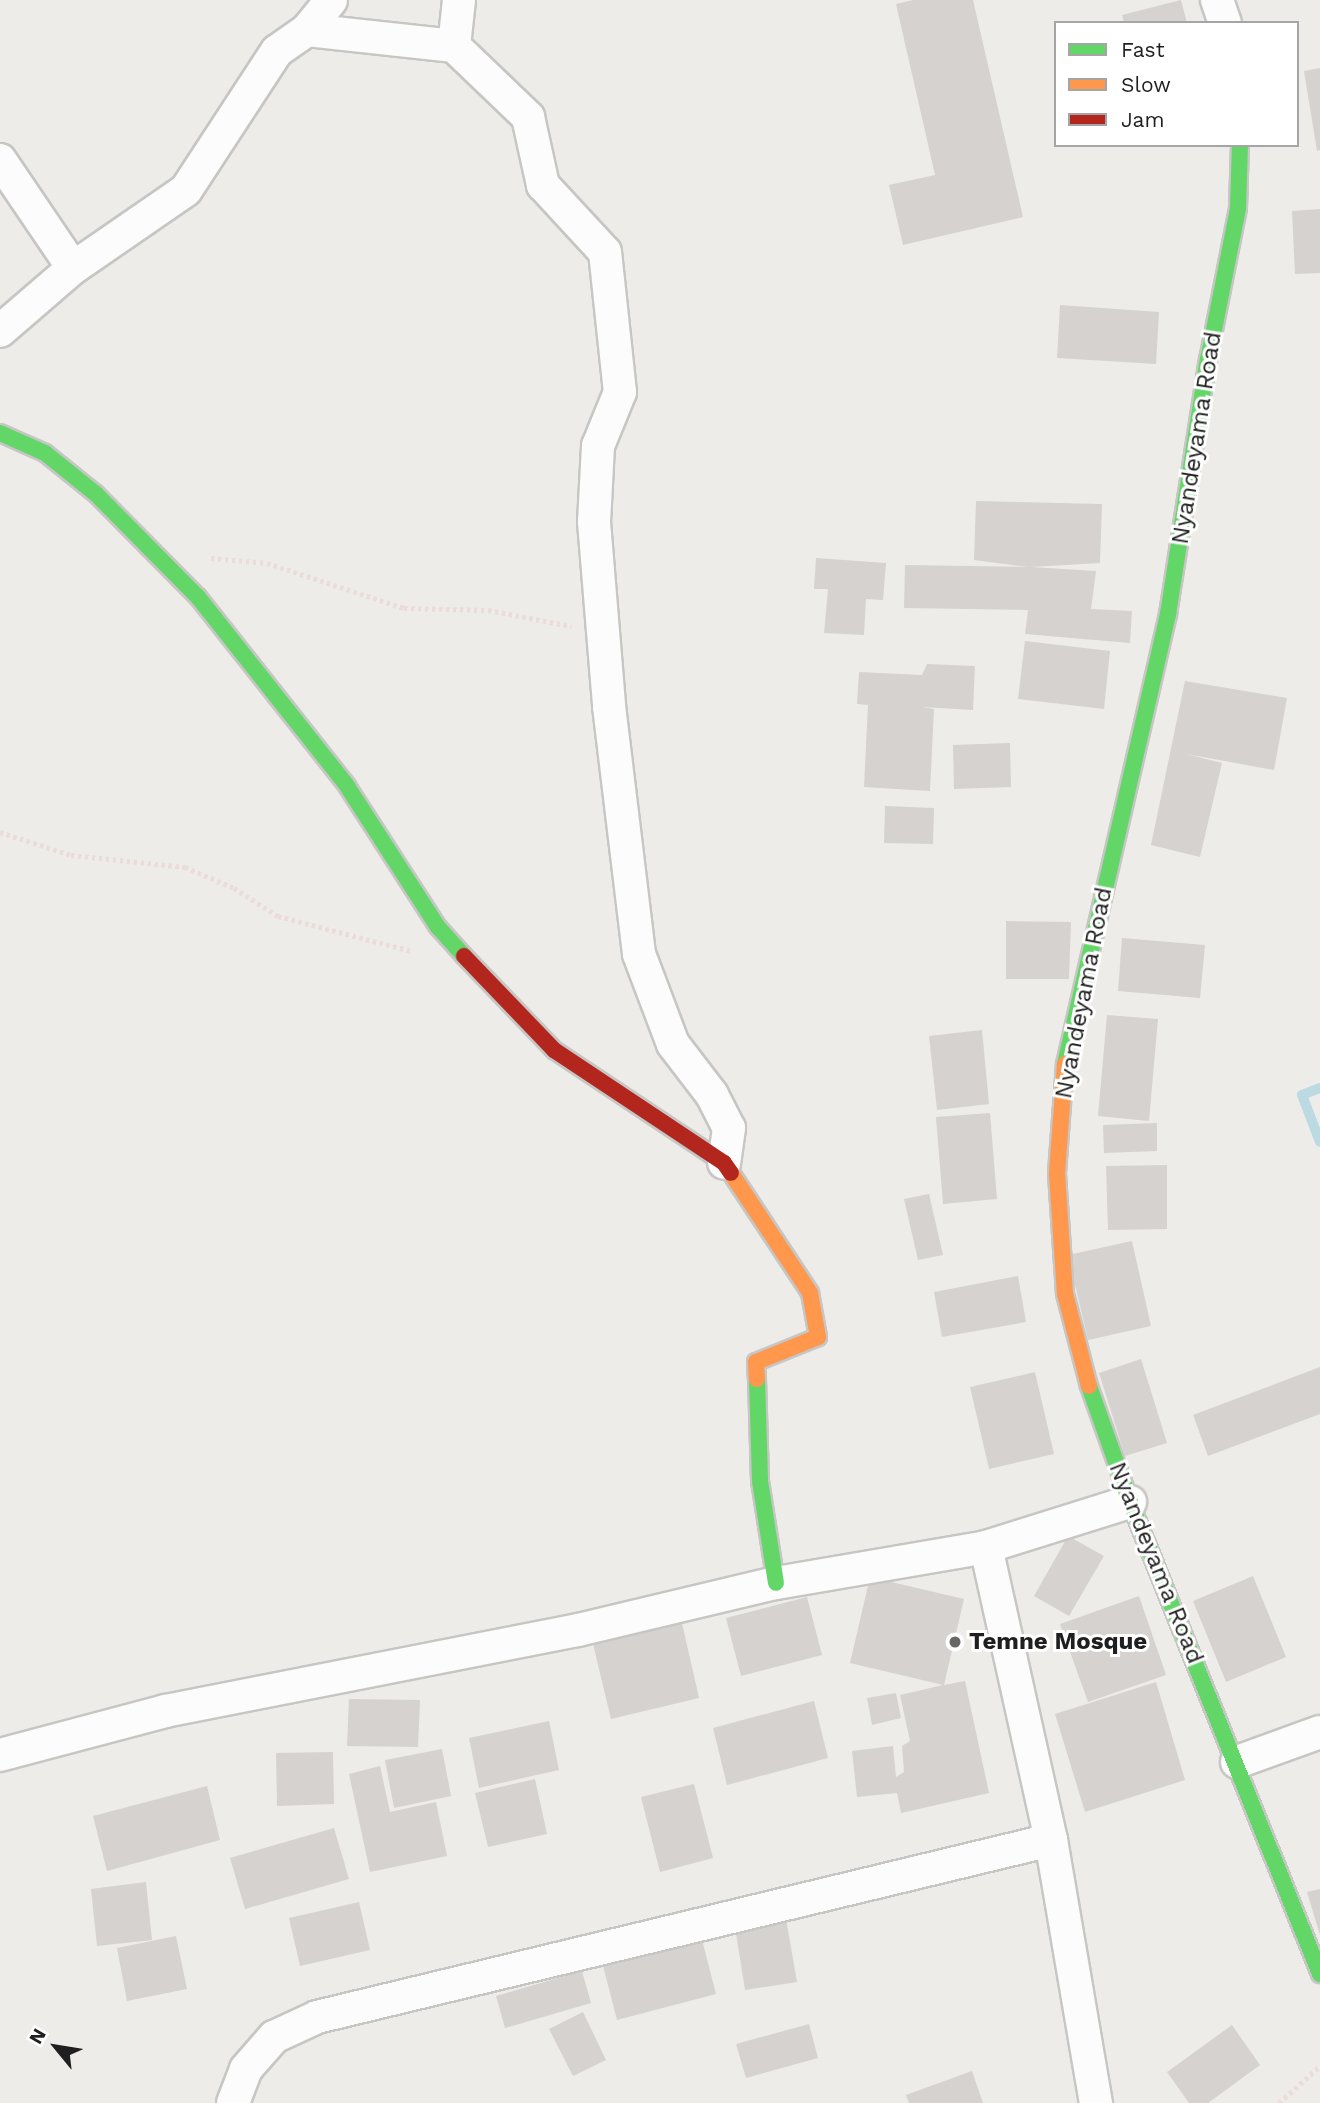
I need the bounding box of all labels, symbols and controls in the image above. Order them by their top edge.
legend [1054,21,1299,147]
text: Fast [1121,37,1165,62]
text: Slow [1121,72,1171,97]
text: Jam [1121,107,1164,132]
street label: Nyandeyama Road [1166,329,1228,547]
street label: Nyandeyama Road [1049,885,1119,1101]
street label: Nyandeyama Road [1102,1458,1210,1668]
place label: Temne Mosque [969,1628,1147,1656]
marker: Temne Mosque [947,1634,963,1650]
north arrow [21,2012,91,2082]
text: N [24,2024,51,2048]

